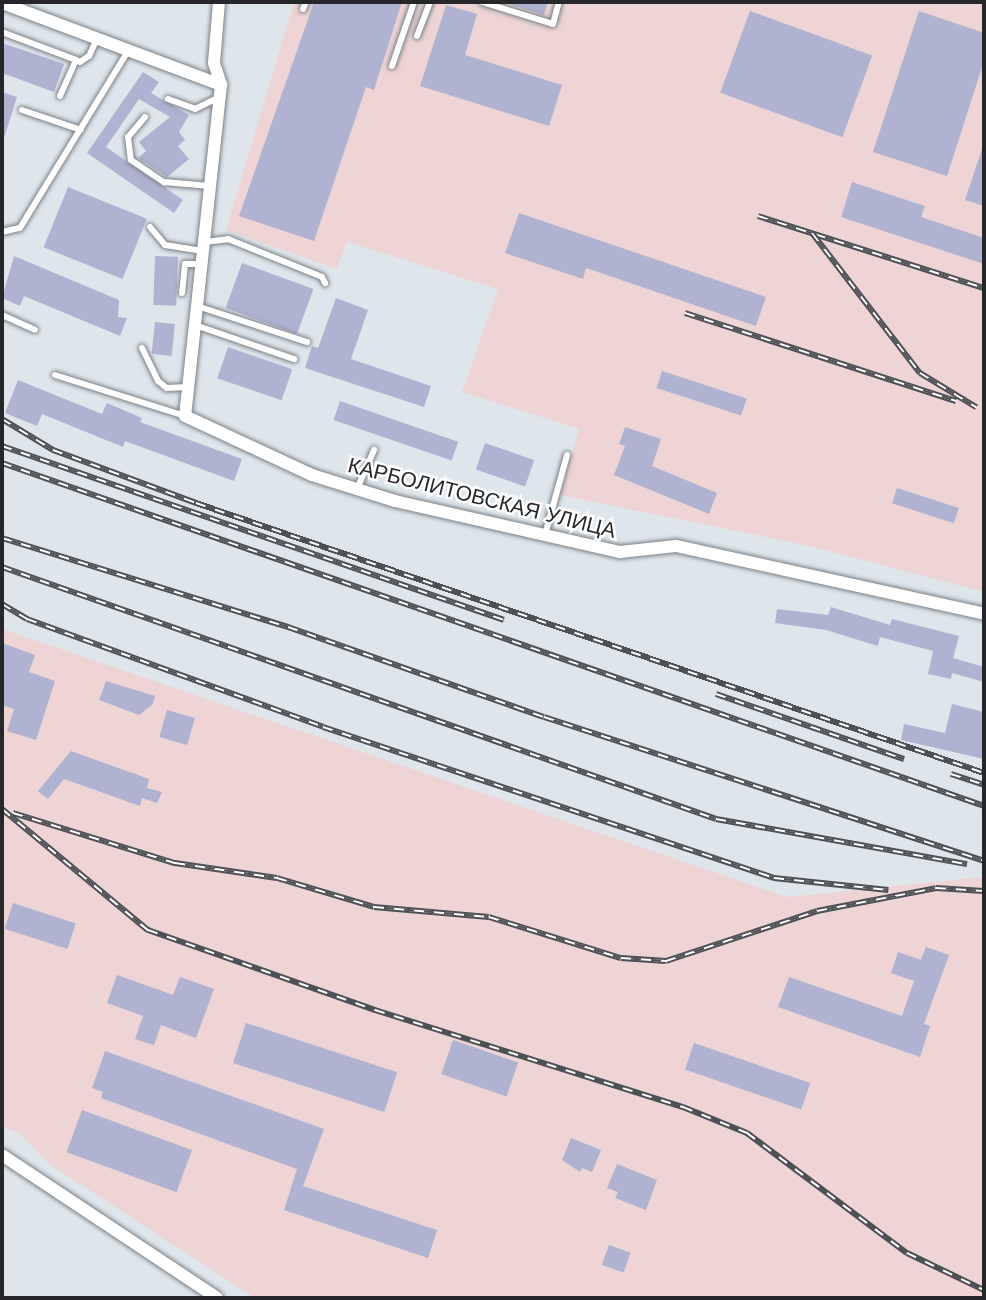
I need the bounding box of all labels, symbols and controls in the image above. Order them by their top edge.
street label: КАРБОЛИТОВСКАЯ УЛИЦА [345,452,619,544]

